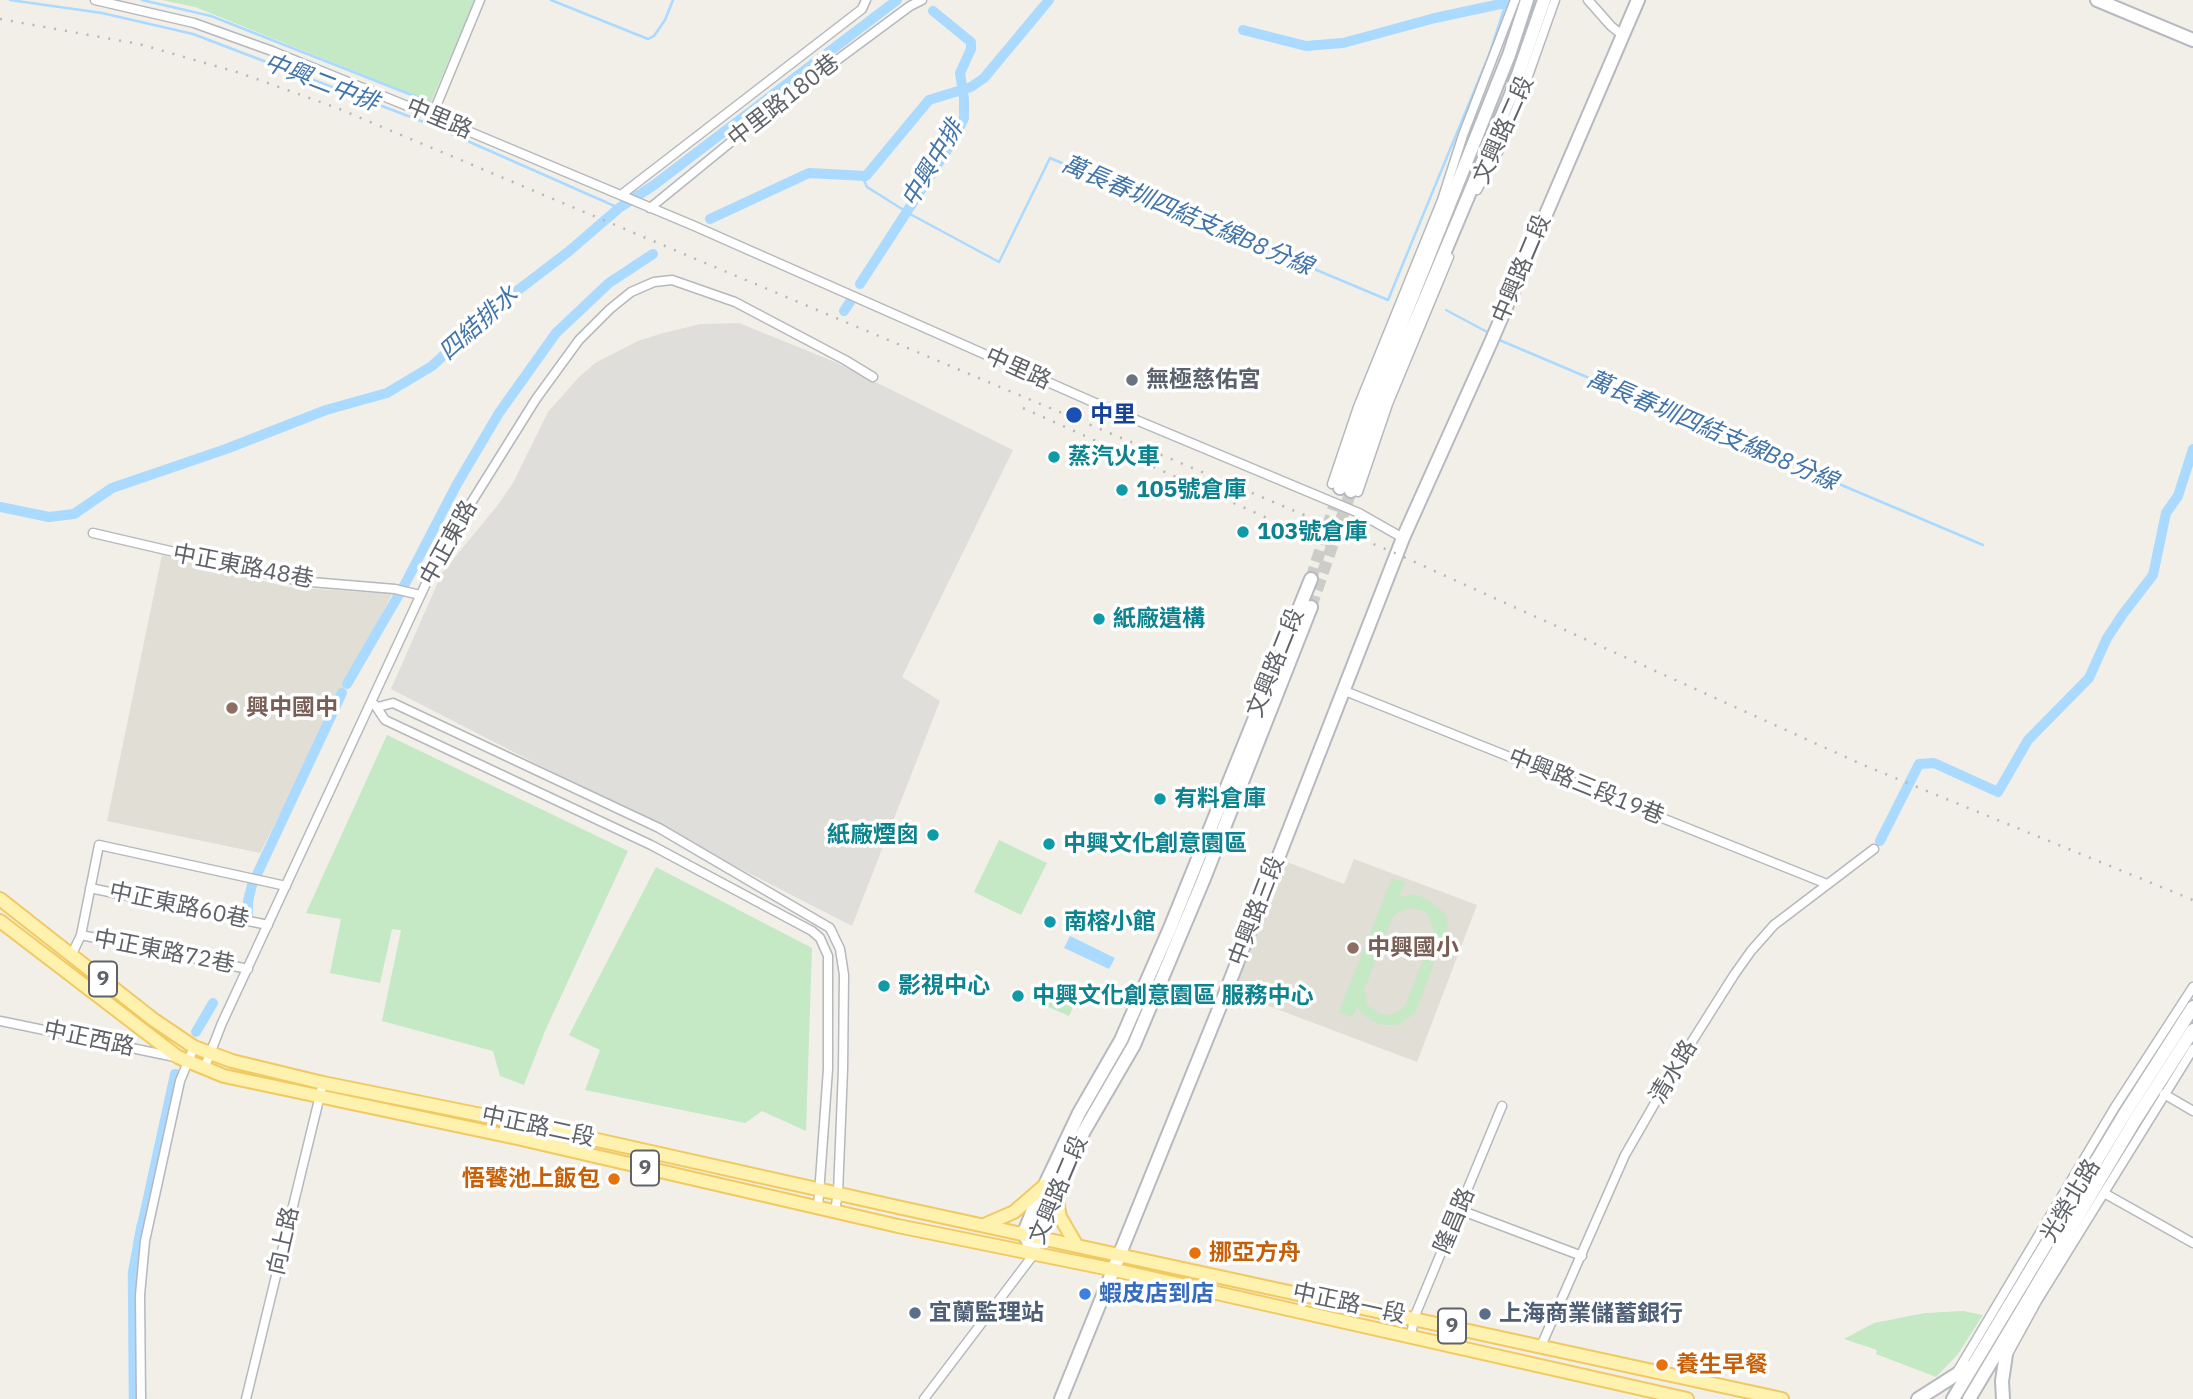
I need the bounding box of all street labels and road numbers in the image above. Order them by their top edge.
street label: 中里路180巷 [723,49,845,153]
street label: 文興路二段 [1468,72,1540,188]
street label: 中里路 [402,93,476,145]
street label: 中興路二段 [1487,211,1557,327]
street label: 中里路 [981,342,1055,396]
street label: 中正東路 [415,496,483,590]
street label: 中正東路48巷 [170,540,316,594]
street label: 文興路二段 [1242,605,1310,721]
street label: 中興路三段19巷 [1504,743,1668,831]
street label: 中興路三段 [1224,852,1290,970]
street label: 中正東路60巷 [106,878,252,934]
street label: 中正東路72巷 [91,925,237,979]
road number: 9 [89,962,117,996]
street label: 中正西路 [41,1016,137,1062]
street label: 清水路 [1644,1035,1704,1109]
street label: 中正路二段 [479,1102,597,1152]
street label: 文興路二段 [1024,1132,1094,1248]
road number: 9 [631,1150,659,1186]
street label: 光榮北路 [2035,1154,2107,1248]
street label: 隆昌路 [1429,1184,1481,1258]
street label: 向上路 [263,1204,305,1278]
street label: 中正路一段 [1290,1279,1408,1329]
road number: 9 [1438,1308,1466,1344]

